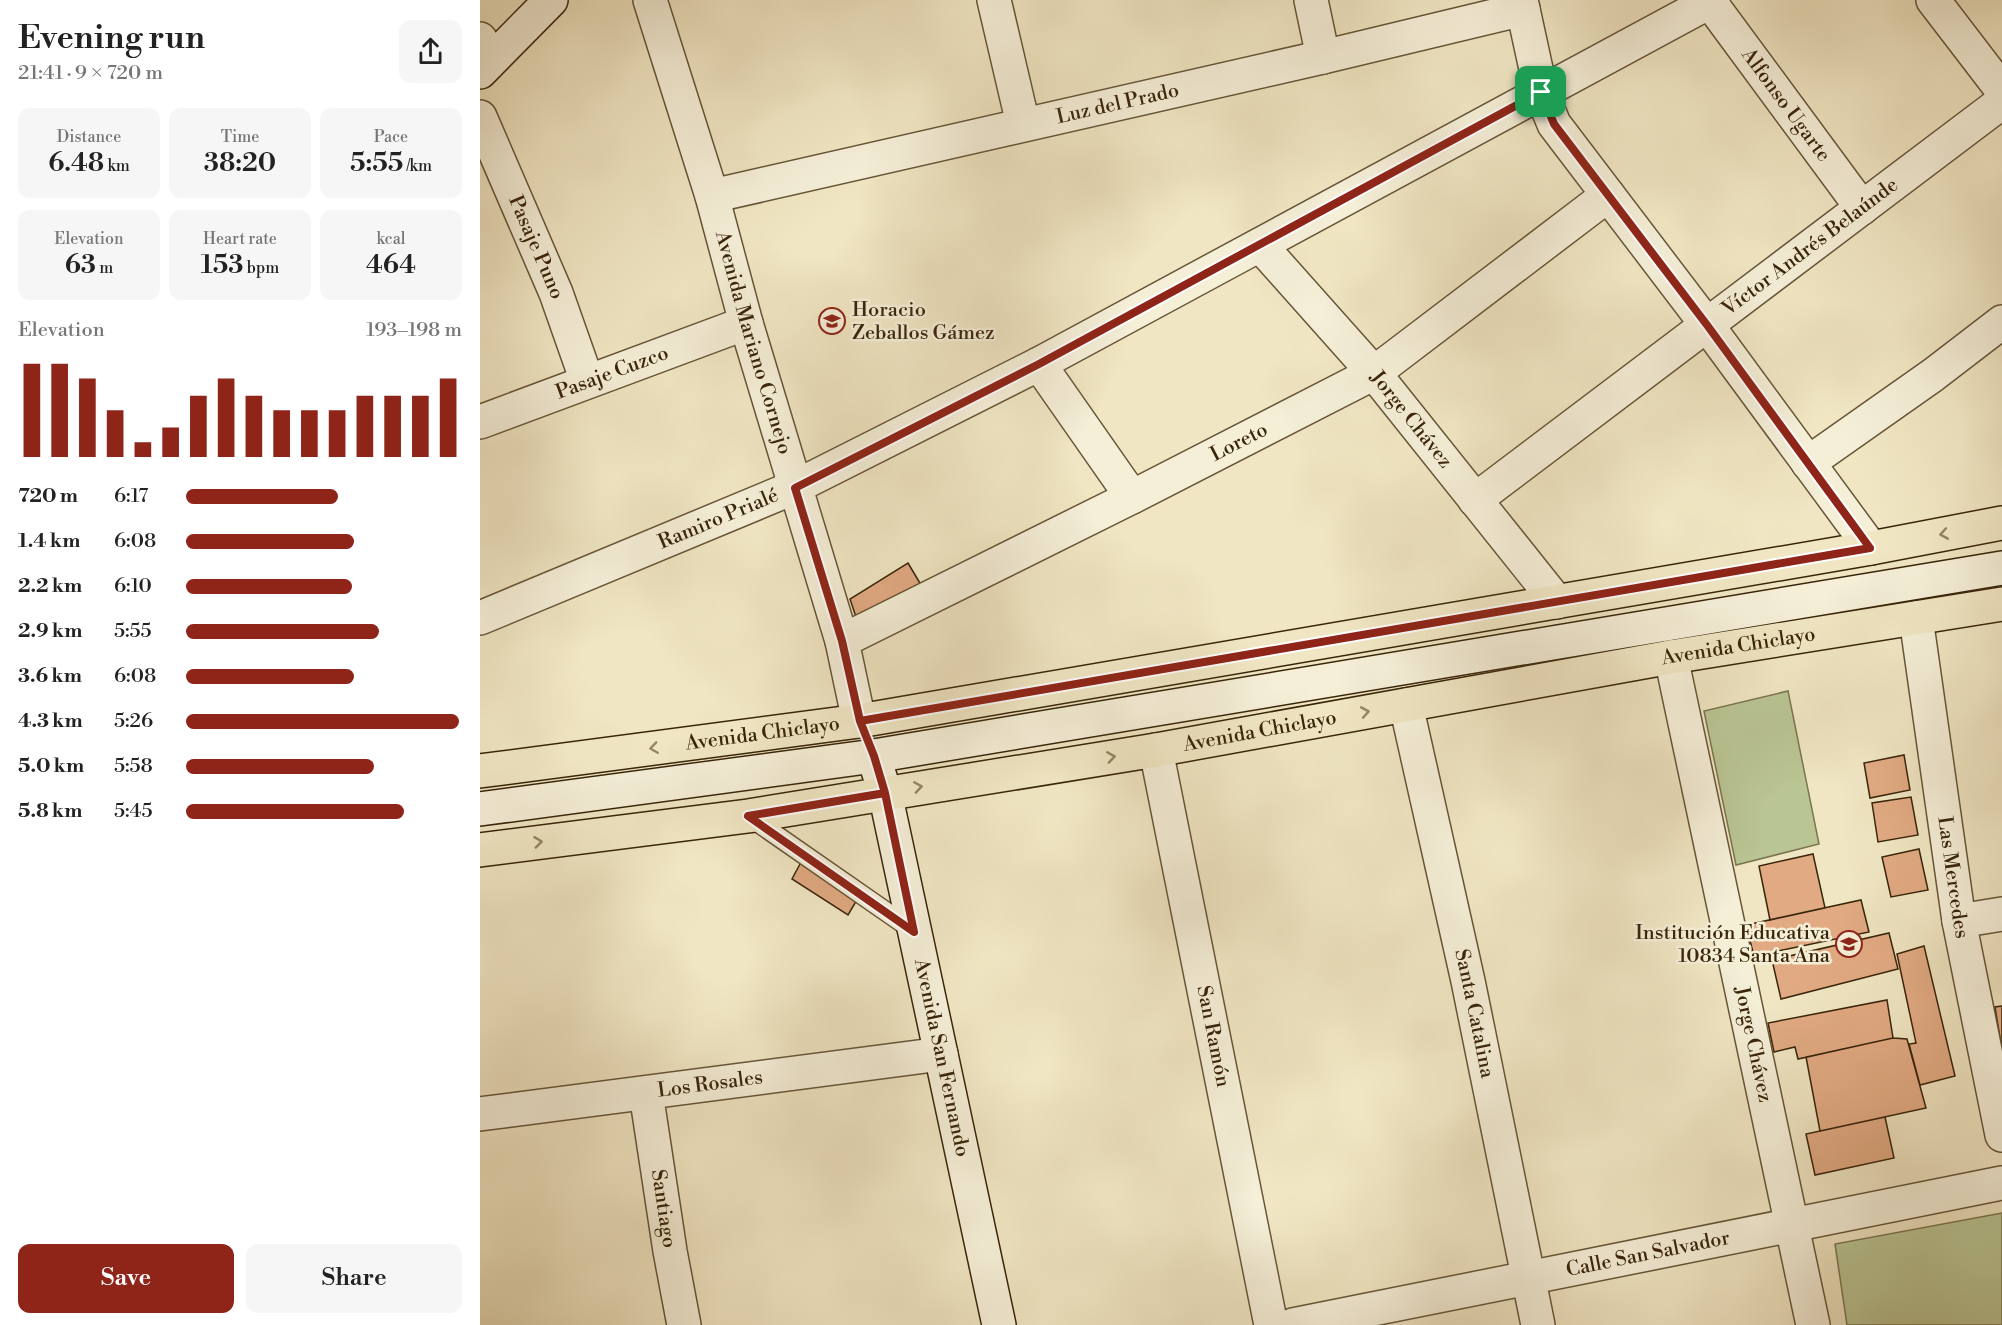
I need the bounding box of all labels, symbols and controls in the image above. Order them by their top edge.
text: Evening run [18,18,205,59]
button: share [399,20,462,83]
street label: Alfonso Ugarte [1735,42,1836,167]
text: 21:41 · 9 × 720 m [18,61,163,86]
pin [1515,66,1566,117]
icon: arrive [1524,75,1557,108]
street label: Luz del Prado [1054,78,1181,130]
text: Distance [57,127,121,147]
text: Time [221,127,259,147]
text: Pace [374,127,408,147]
text: 6.48 [48,147,104,179]
text: 38:20 [204,147,276,179]
text: 5:55 [350,147,403,179]
text: km [104,156,130,176]
text: /km [403,156,432,176]
street label: Víctor Andrés Belaúnde [1716,172,1903,322]
street label: Pasaje Puno [503,192,570,303]
street label: Avenida Mariano Cornejo [709,227,797,457]
text: Elevation [54,229,124,249]
text: Heart rate [203,229,277,249]
text: kcal [376,229,406,249]
text: 63 [65,249,96,281]
text: 153 [201,249,244,281]
text: 464 [366,249,416,281]
text: m [96,258,113,278]
text: bpm [244,258,279,278]
place label: Horacio Zeballos Gámez [852,298,995,346]
school or university icon: Horacio Zeballos Gámez [817,306,847,336]
text: Elevation [18,318,105,343]
text: 193–198 m [366,318,462,343]
street label: Pasaje Cuzco [552,340,672,405]
street label: Jorge Chávez [1364,365,1458,473]
street label: Loreto [1206,417,1272,467]
street label: Ramiro Prialé [654,483,782,555]
text: 720 m [18,484,78,509]
text: 6:17 [114,484,148,509]
one-way arrow [1940,527,1950,540]
text: 1.4 km [18,529,80,554]
text: 6:08 [114,529,156,554]
text: 2.2 km [18,574,82,599]
text: 6:10 [114,574,152,599]
text: 2.9 km [18,619,82,644]
text: 5:55 [114,619,152,644]
street label: Avenida Chiclayo [1658,622,1817,671]
text: 3.6 km [18,664,82,689]
text: 6:08 [114,664,156,689]
street label: Avenida Chiclayo [1180,705,1339,758]
one-way arrow [1360,707,1369,719]
text: 4.3 km [18,709,83,734]
text: 5:26 [114,709,153,734]
street label: Avenida Chiclayo [683,711,841,756]
one-way arrow [650,741,659,753]
one-way arrow [1105,751,1115,764]
text: 5.0 km [18,754,84,779]
text: 5:58 [114,754,153,779]
one-way arrow [913,782,923,794]
text: 5.8 km [18,799,82,824]
text: 5:45 [114,799,152,824]
street label: Las Mercedes [1932,815,1975,941]
one-way arrow [533,837,543,849]
place label: Institución Educativa 10834 Santa Ana [1635,921,1831,969]
school or university icon: Institución Educativa 10834 Santa Ana [1834,929,1864,959]
street label: Santa Catalina [1449,947,1500,1081]
street label: Avenida San Fernando [908,956,975,1159]
street label: San Ramón [1191,983,1236,1089]
street label: Jorge Chávez [1729,983,1778,1104]
street label: Los Rosales [656,1065,764,1103]
street label: Santiago [645,1168,682,1250]
street label: Calle San Salvador [1564,1225,1732,1283]
button: Save [18,1244,234,1313]
button: Share [246,1244,462,1313]

